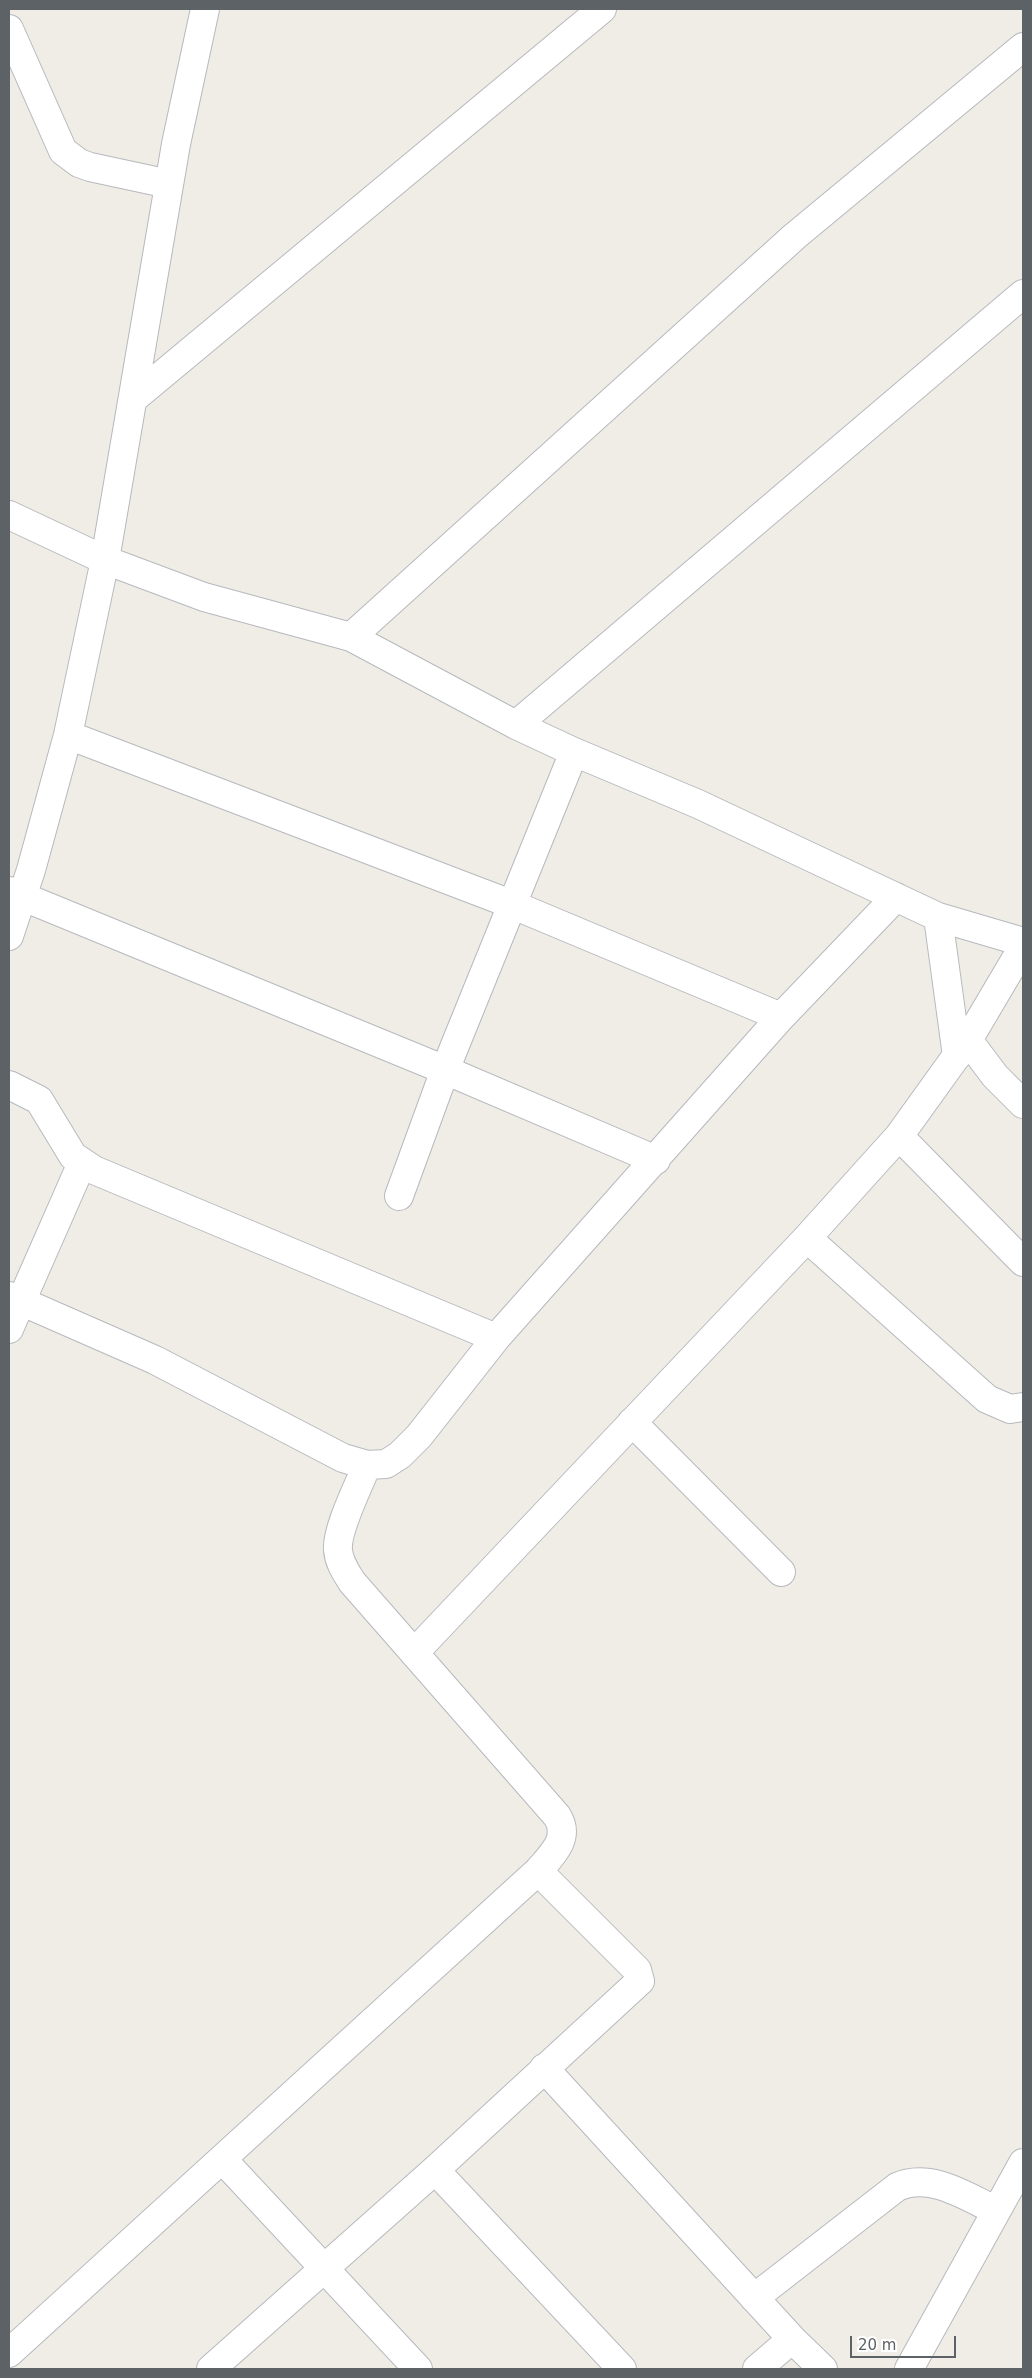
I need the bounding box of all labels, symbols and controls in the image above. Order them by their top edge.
scale bar [852,2326,958,2358]
text: 20 m [858,2336,896,2354]

